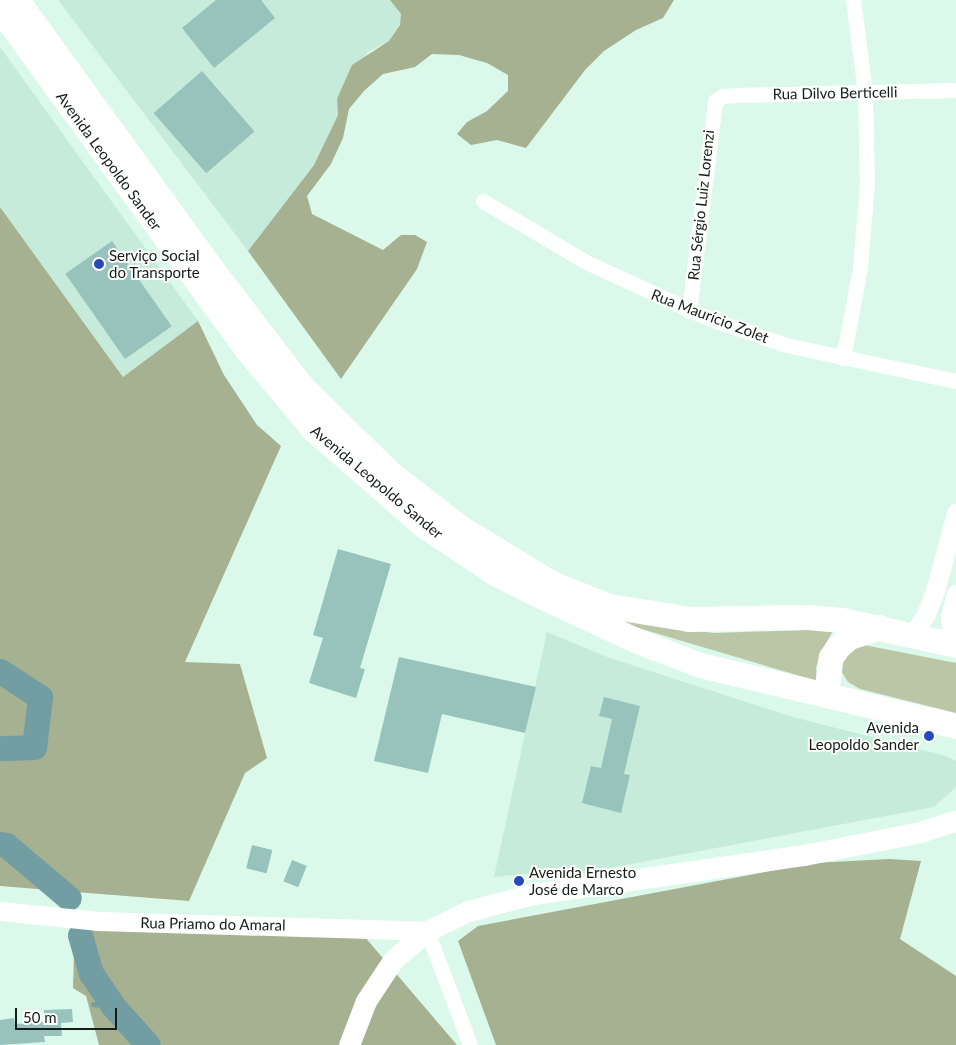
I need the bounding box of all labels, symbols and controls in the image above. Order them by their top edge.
street label: Rua Dilvo Berticelli [772,83,898,103]
street label: Avenida Leopoldo Sander [53,88,165,234]
street label: Rua Sérgio Luiz Lorenzi [684,129,718,281]
place label: Serviço Social do Transporte [109,246,200,281]
marker: Serviço Social do Transporte [93,258,105,270]
street label: Rua Maurício Zolet [649,285,771,347]
street label: Avenida Leopoldo Sander [307,421,447,543]
place label: Avenida Leopoldo Sander [809,718,919,753]
marker: Avenida Leopoldo Sander [923,730,935,742]
place label: Avenida Ernesto José de Marco [529,863,636,898]
marker: Avenida Ernesto José de Marco [513,875,525,887]
street label: Rua Priamo do Amaral [140,914,286,934]
scale bar [18,998,120,1030]
text: 50 m [23,1008,57,1026]

